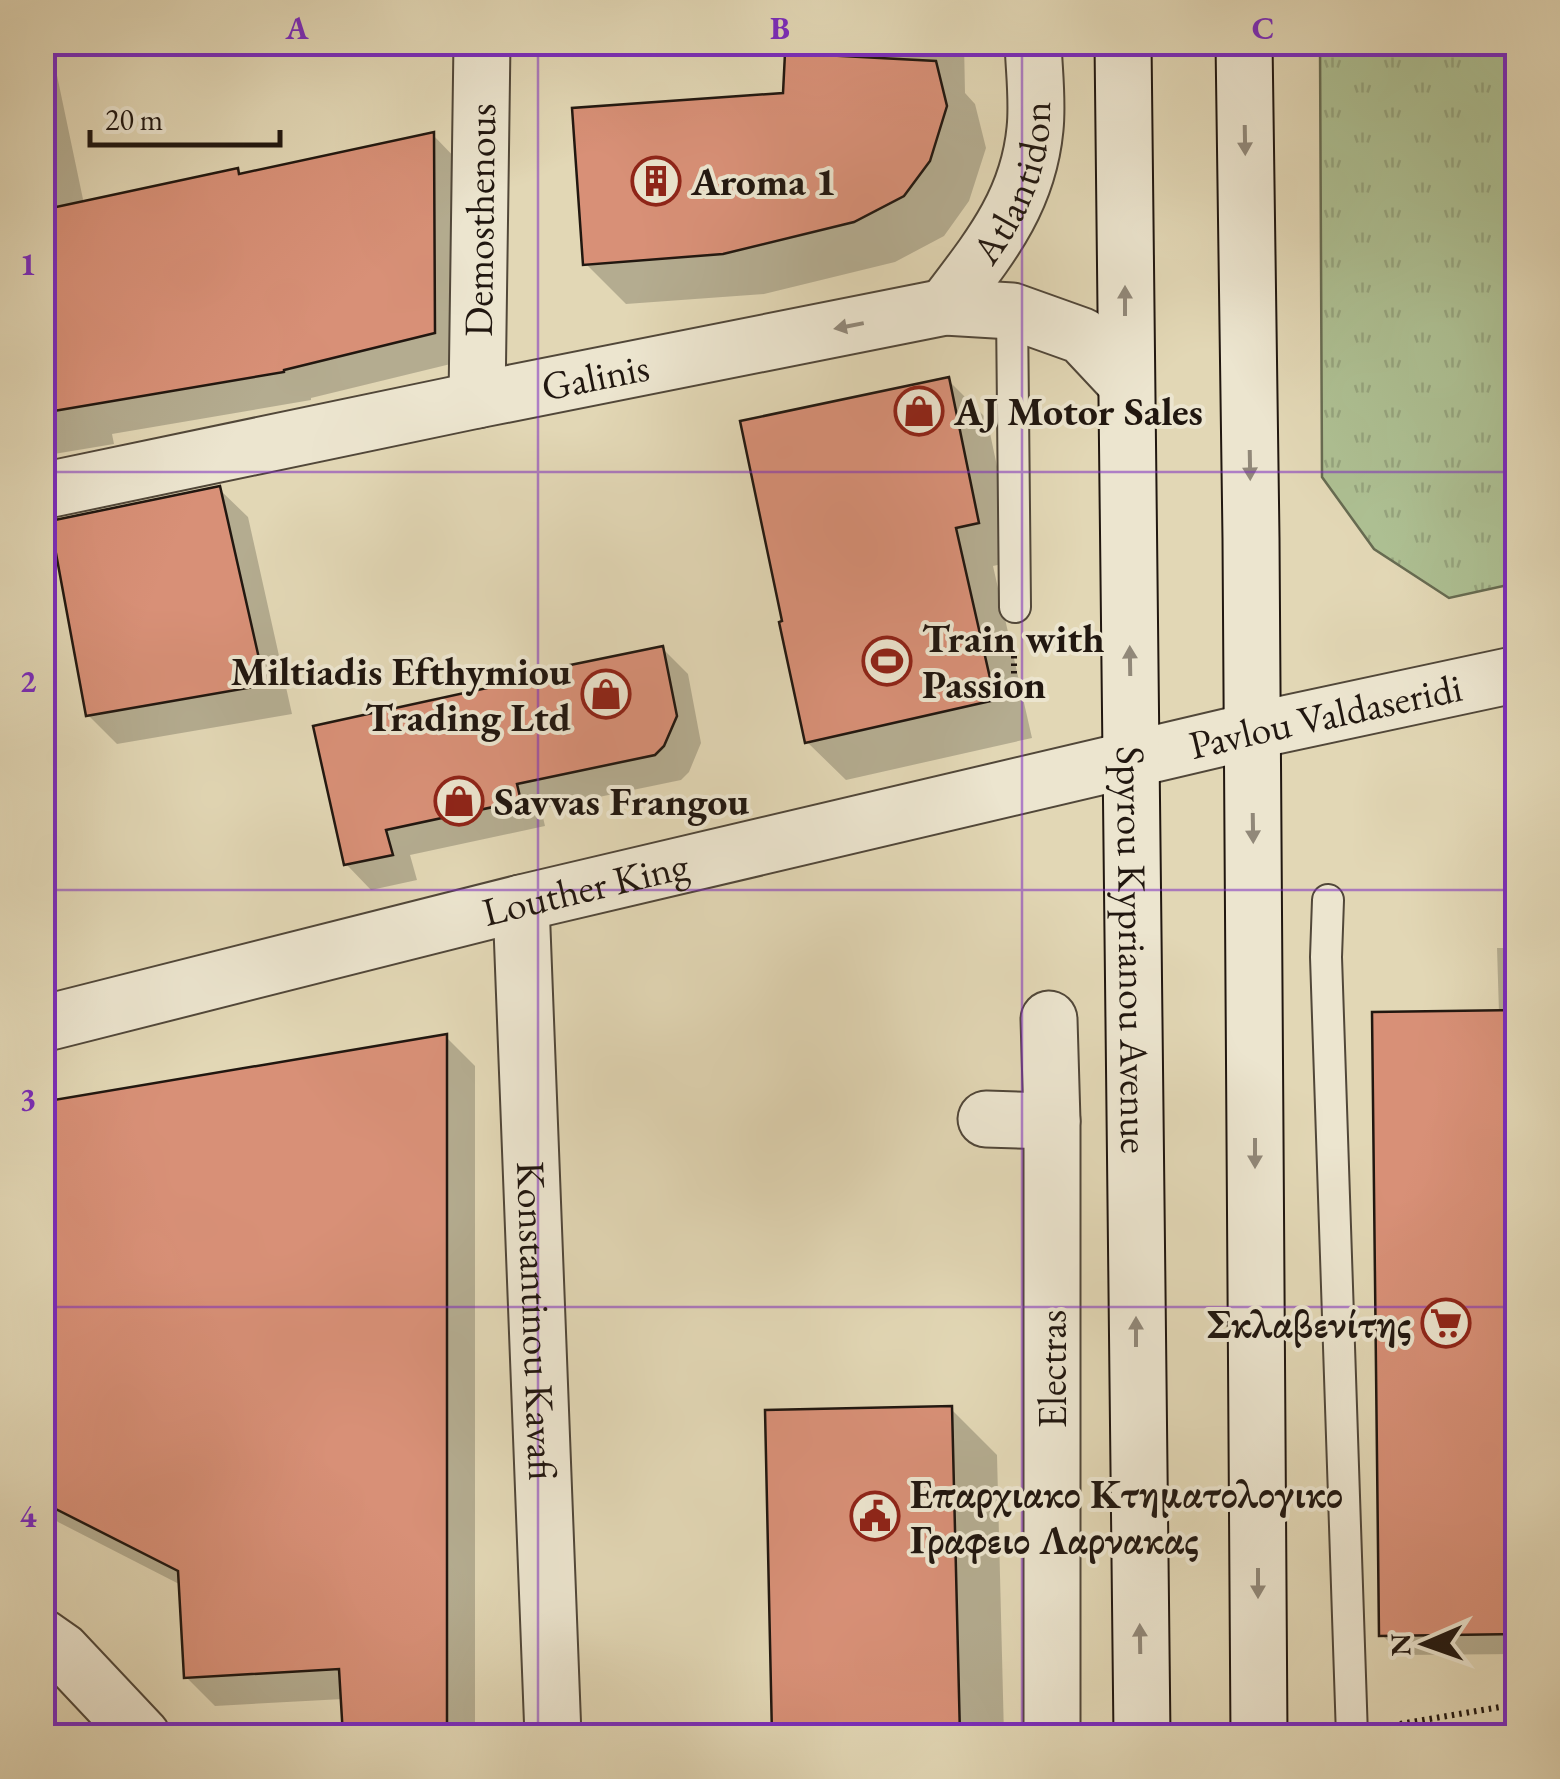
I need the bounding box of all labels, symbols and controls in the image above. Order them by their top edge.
text: A [284,7,309,49]
text: B [770,7,790,49]
text: C [1252,7,1274,49]
scale bar [90,85,280,147]
text: 20 m [105,100,163,139]
street label: Atlantidon [959,101,1062,275]
street label: Demosthenous [452,103,507,337]
one-way arrow [1238,124,1254,156]
building icon: Aroma 1 [630,155,682,207]
place label: Aroma 1 [690,155,836,207]
text: 1 [20,243,36,285]
one-way arrow [1117,284,1133,316]
one-way arrow [833,318,864,334]
street label: Galinis [537,340,654,413]
shop icon: AJ Motor Sales [893,385,945,437]
place label: AJ Motor Sales [953,385,1203,437]
one-way arrow [1242,449,1258,481]
place label: Train with Passion [922,612,1105,710]
sports icon: Train with Passion [861,635,913,687]
one-way arrow [1122,644,1138,676]
place label: Miltiadis Efthymiou Trading Ltd [231,645,571,743]
text: 2 [20,660,37,702]
street label: Pavlou Valdaseridi [1184,661,1467,771]
shop icon: Miltiadis Efthymiou Trading Ltd [580,668,632,720]
street label: Spyrou Kyprianou Avenue [1105,746,1161,1154]
shop icon: Savvas Frangou [433,775,485,827]
place label: Savvas Frangou [494,775,749,827]
one-way arrow [1245,813,1261,845]
street label: Louther King [477,838,694,938]
text: 3 [20,1078,36,1120]
one-way arrow [1247,1138,1263,1170]
street label: Konstantinou Kavafi [505,1160,569,1481]
place label: Σκλαβενίτης [1207,1297,1411,1349]
supermarket icon: Σκλαβενίτης [1420,1297,1472,1349]
street label: Electras [1026,1310,1078,1428]
one-way arrow [1128,1315,1144,1347]
place label: Επαρχιακο Κτηματολογικο Γραφειο Λαρνακας [910,1467,1343,1565]
public building icon: Επαρχιακο Κτηματολογικο Γραφειο Λαρνακας [849,1490,901,1542]
text: 4 [20,1495,38,1537]
one-way arrow [1250,1568,1266,1600]
north arrow [1375,1594,1475,1694]
one-way arrow [1132,1623,1148,1655]
text: N [1382,1633,1418,1657]

